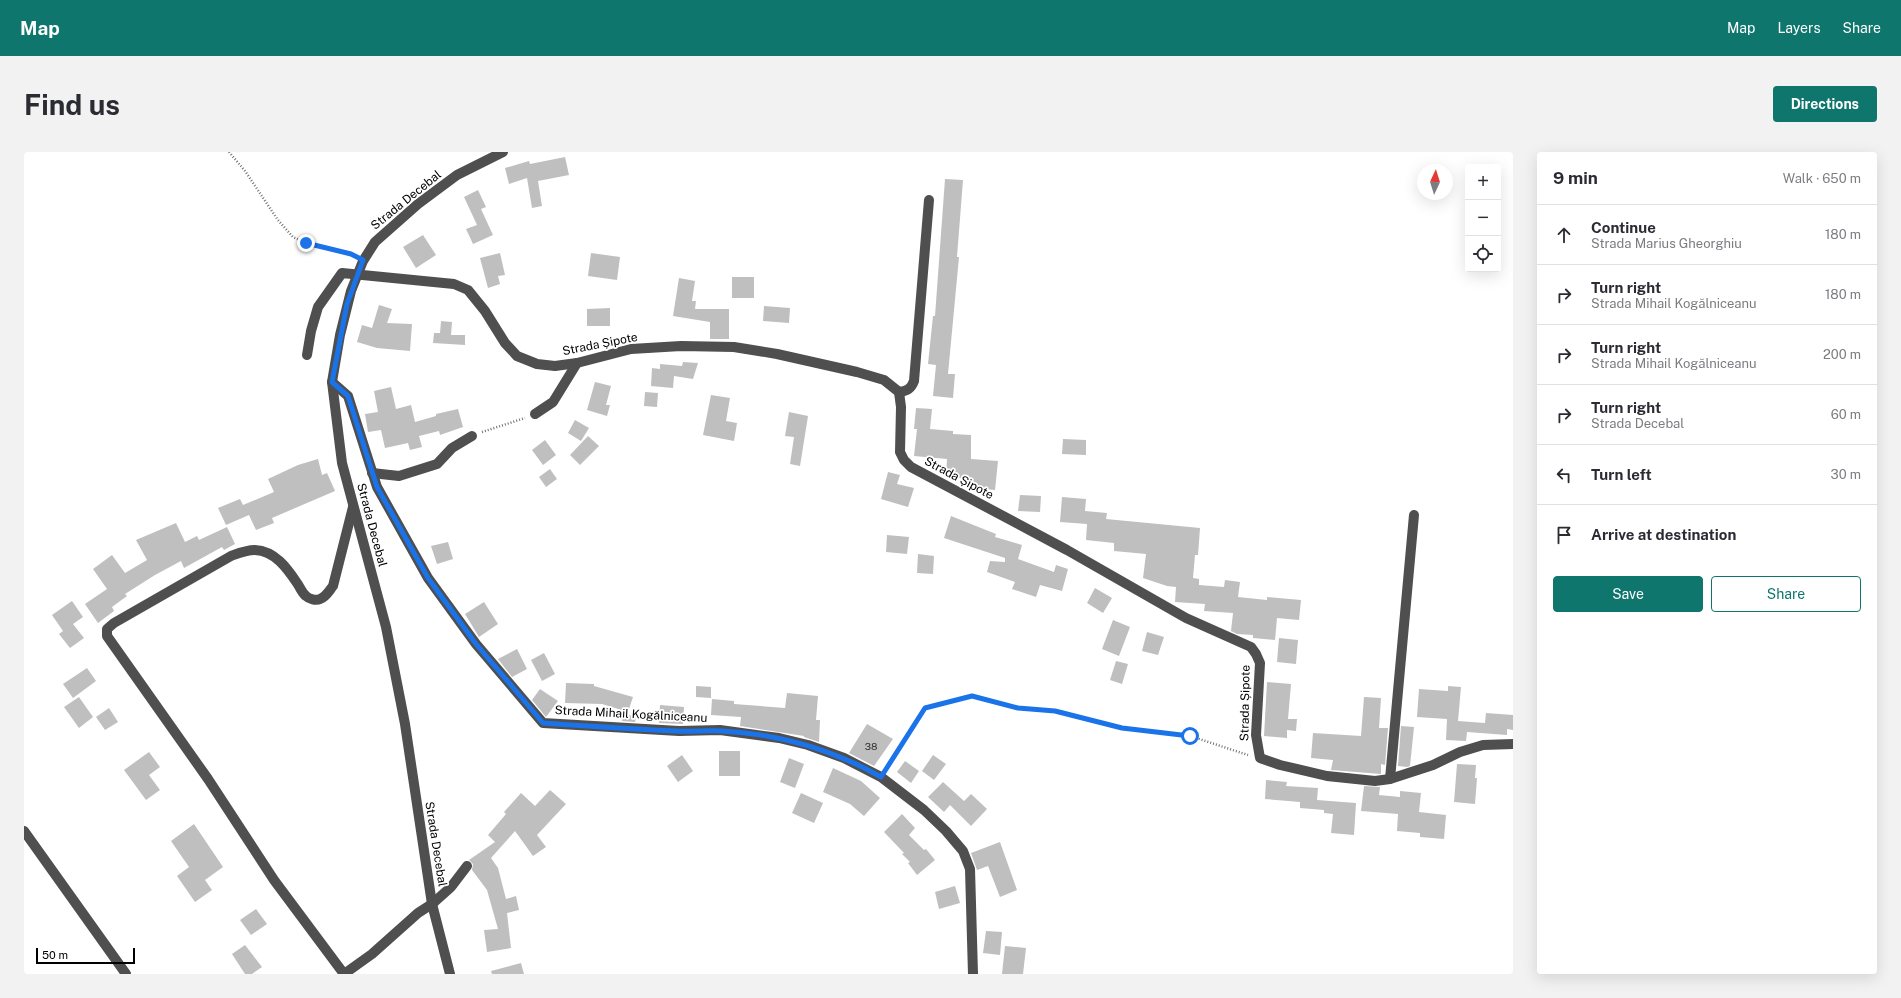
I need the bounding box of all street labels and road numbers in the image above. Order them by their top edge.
street label: Strada Decebal [368,167,444,233]
street label: Strada Șipote [561,330,639,358]
street label: Strada Șipote [922,454,996,502]
street label: Strada Decebal [354,482,390,569]
street label: Strada Șipote [1237,665,1253,741]
street label: Strada Mihail Kogălniceanu [554,703,708,725]
street label: Strada Decebal [422,800,450,888]

